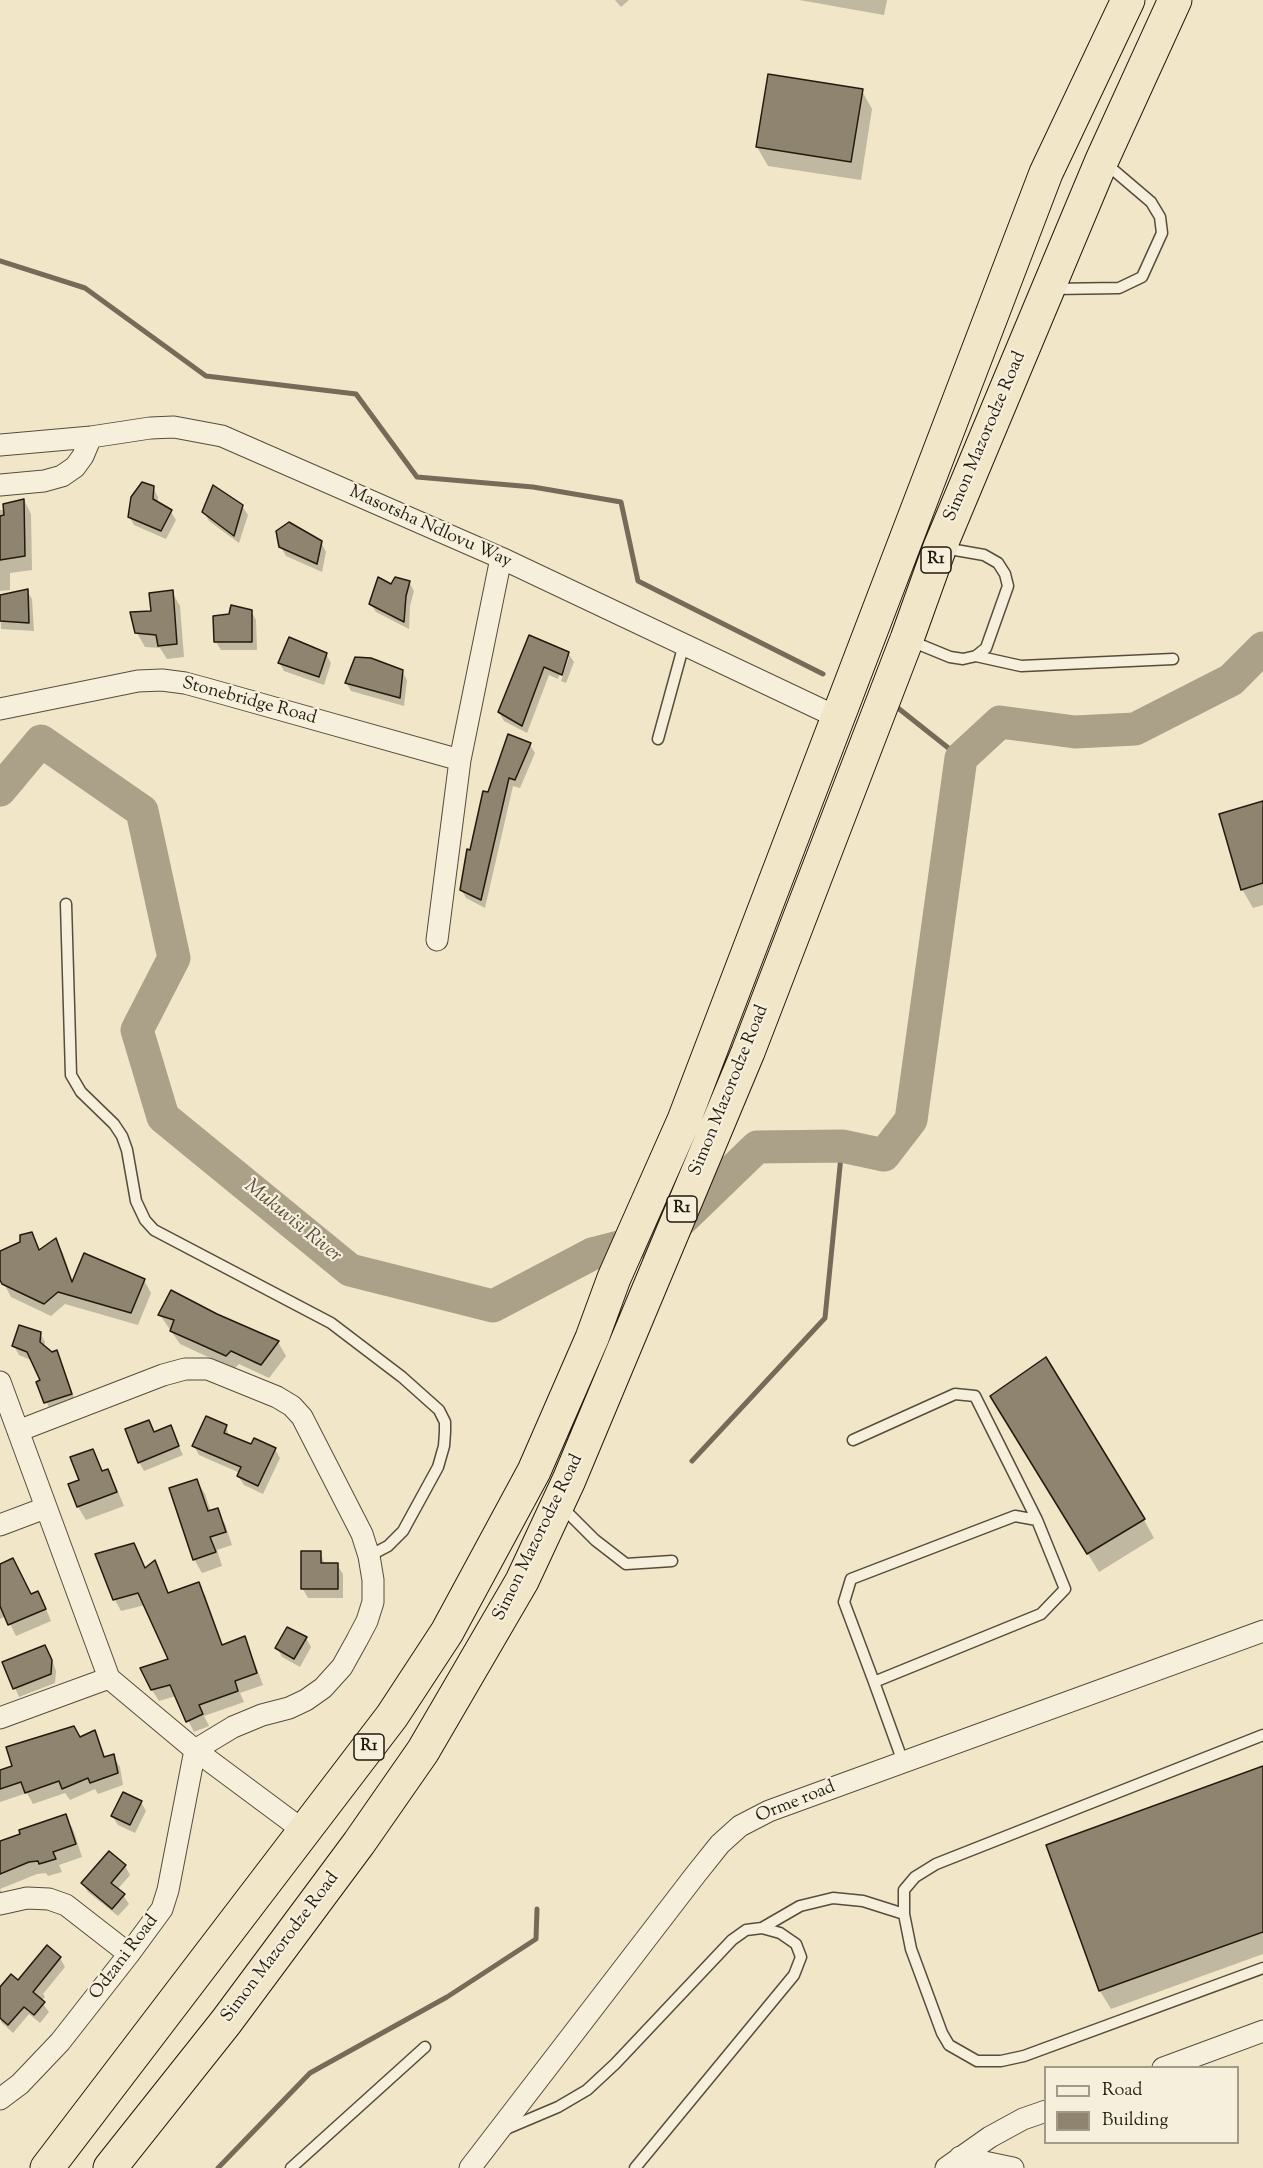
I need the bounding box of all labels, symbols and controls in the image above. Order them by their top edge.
street label: Simon Mazorodze Road [940,349,1032,525]
street label: Masotsha Ndlovu Way [345,482,515,574]
road number: R1 [921,547,951,573]
street label: Stonebridge Road [179,674,319,730]
street label: Simon Mazorodze Road [686,1002,774,1180]
water label: Mukuvisi River [238,1175,346,1269]
road number: R1 [667,1196,697,1222]
street label: Simon Mazorodze Road [489,1451,589,1625]
road number: R1 [354,1734,384,1760]
street label: Orme road [753,1777,839,1829]
street label: Simon Mazorodze Road [217,1869,345,2027]
street label: Odzani Road [86,1911,164,2005]
legend [1044,2066,1239,2144]
text: Road [1102,2078,1142,2104]
text: Building [1102,2108,1168,2134]

